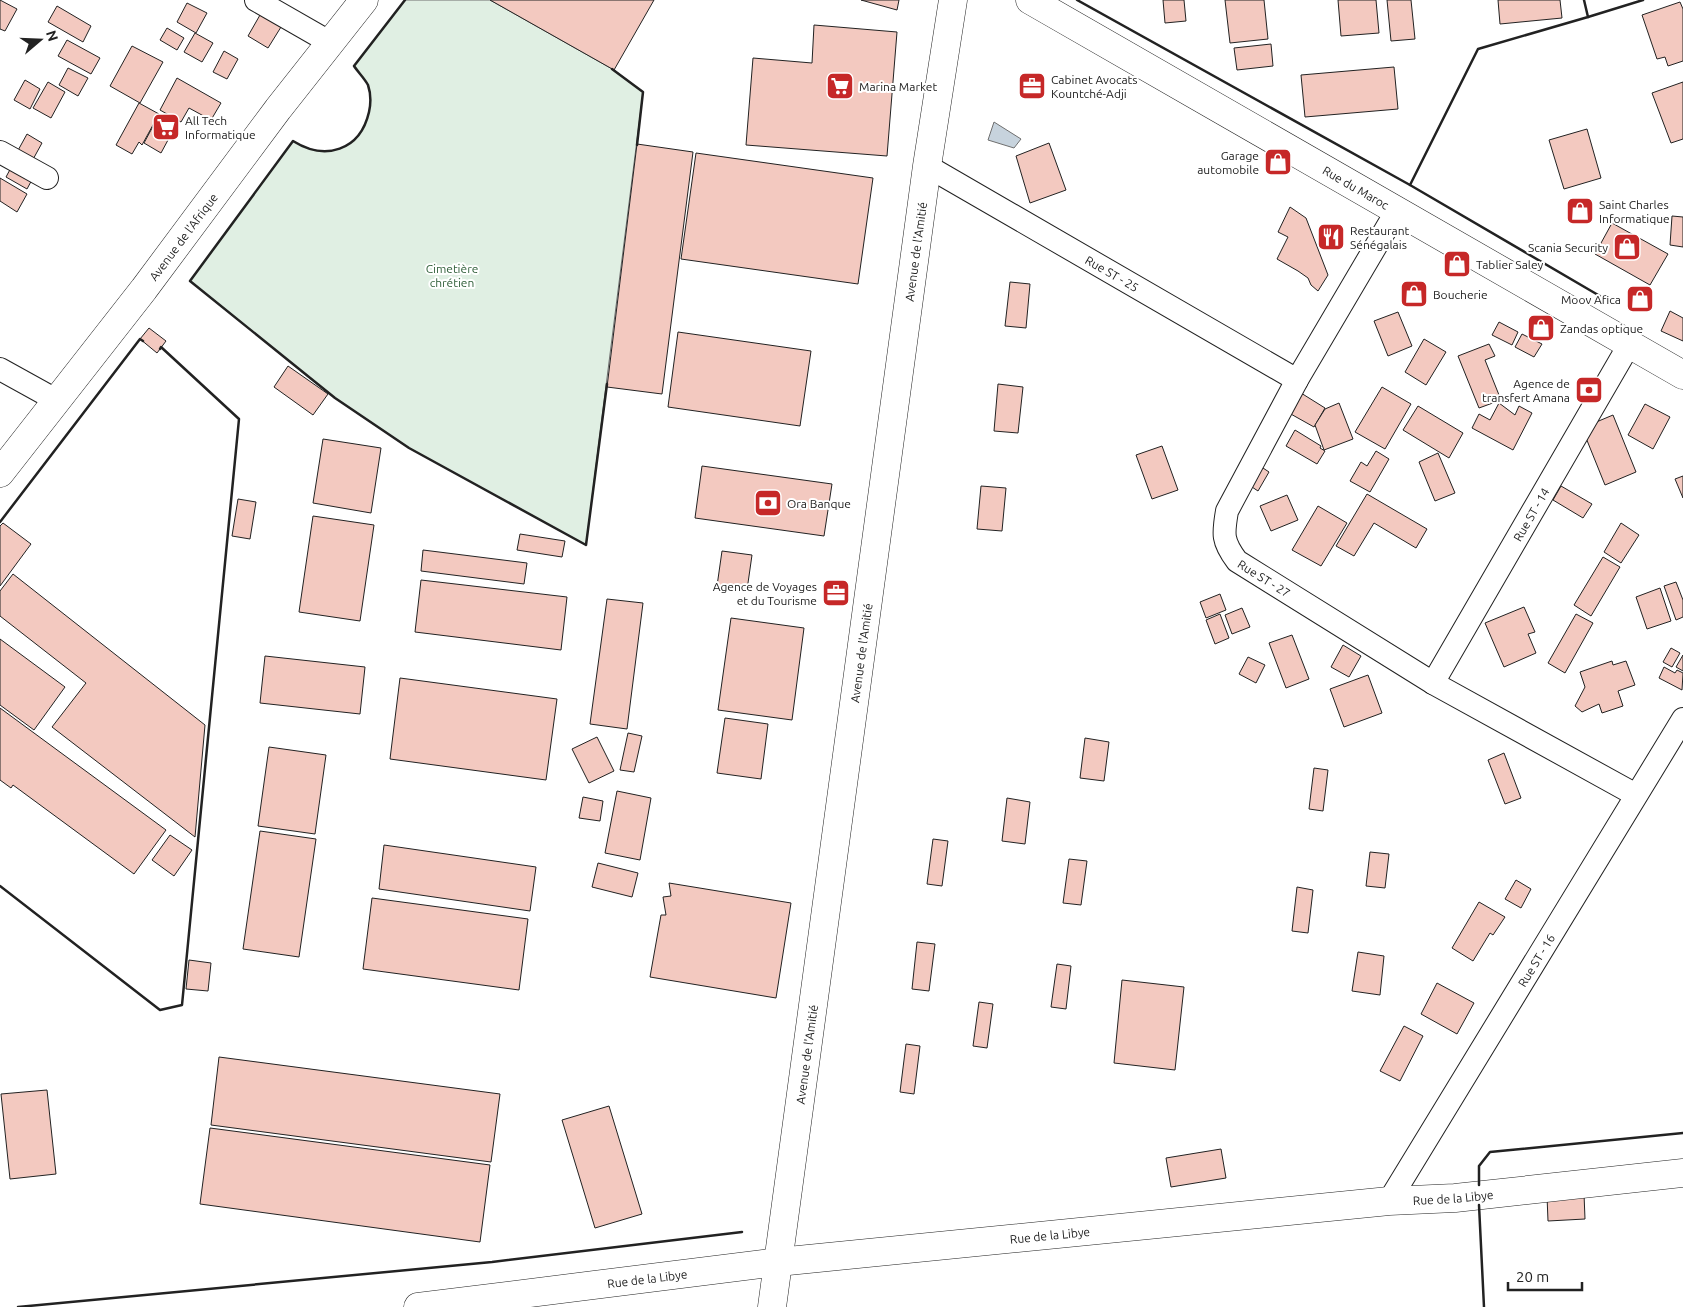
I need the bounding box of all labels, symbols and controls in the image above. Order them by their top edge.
north arrow [15,15,65,65]
text: N [43,28,62,43]
supermarket icon: Marina Market [825,71,855,101]
office icon: Cabinet Avocats Kountché-Adji [1017,71,1047,101]
place label: Cabinet Avocats Kountché-Adji [1051,73,1138,100]
place label: Marina Market [859,80,937,93]
supermarket icon: All Tech Informatique [151,112,181,142]
place label: All Tech Informatique [185,114,256,141]
shop icon: Garage automobile [1263,147,1293,177]
place label: Garage automobile [1197,149,1259,176]
street label: Rue du Maroc [1321,163,1392,212]
street label: Avenue de l'Afrique [146,190,220,283]
shop icon: Saint Charles Informatique [1565,196,1595,226]
place label: Saint Charles Informatique [1599,198,1670,225]
street label: Avenue de l'Amitié [902,201,929,302]
restaurant icon: Restaurant Sénégalais [1316,222,1346,252]
place label: Restaurant Sénégalais [1350,224,1410,251]
shop icon: Scania Security [1612,232,1642,262]
place label: Scania Security [1528,241,1608,254]
shop icon: Tablier Saley [1442,249,1472,279]
street label: Rue ST - 25 [1083,253,1141,294]
place label: Tablier Saley [1476,258,1544,271]
park label: Cimetière chrétien [426,262,478,289]
shop icon: Boucherie [1399,279,1429,309]
shop icon: Moov Afica [1625,284,1655,314]
place label: Boucherie [1433,288,1488,301]
place label: Moov Afica [1561,293,1621,306]
shop icon: Zandas optique [1526,313,1556,343]
place label: Zandas optique [1560,322,1643,335]
bank icon: Agence de transfert Amana [1574,375,1604,405]
place label: Agence de transfert Amana [1482,377,1570,404]
street label: Rue ST - 14 [1510,485,1551,543]
bank icon: Ora Banque [753,488,783,518]
place label: Ora Banque [787,497,851,510]
street label: Rue ST - 27 [1236,557,1293,599]
office icon: Agence de Voyages et du Tourisme [821,578,851,608]
place label: Agence de Voyages et du Tourisme [713,580,817,607]
street label: Avenue de l'Amitié [848,602,874,704]
street label: Rue ST - 16 [1515,931,1557,989]
street label: Avenue de l'Amitié [793,1004,820,1105]
street label: Rue de la Libye [1413,1187,1494,1206]
street label: Rue de la Libye [1009,1224,1091,1245]
scale bar [1508,1260,1582,1292]
street label: Rue de la Libye [606,1267,688,1290]
text: 20 m [1516,1268,1549,1285]

